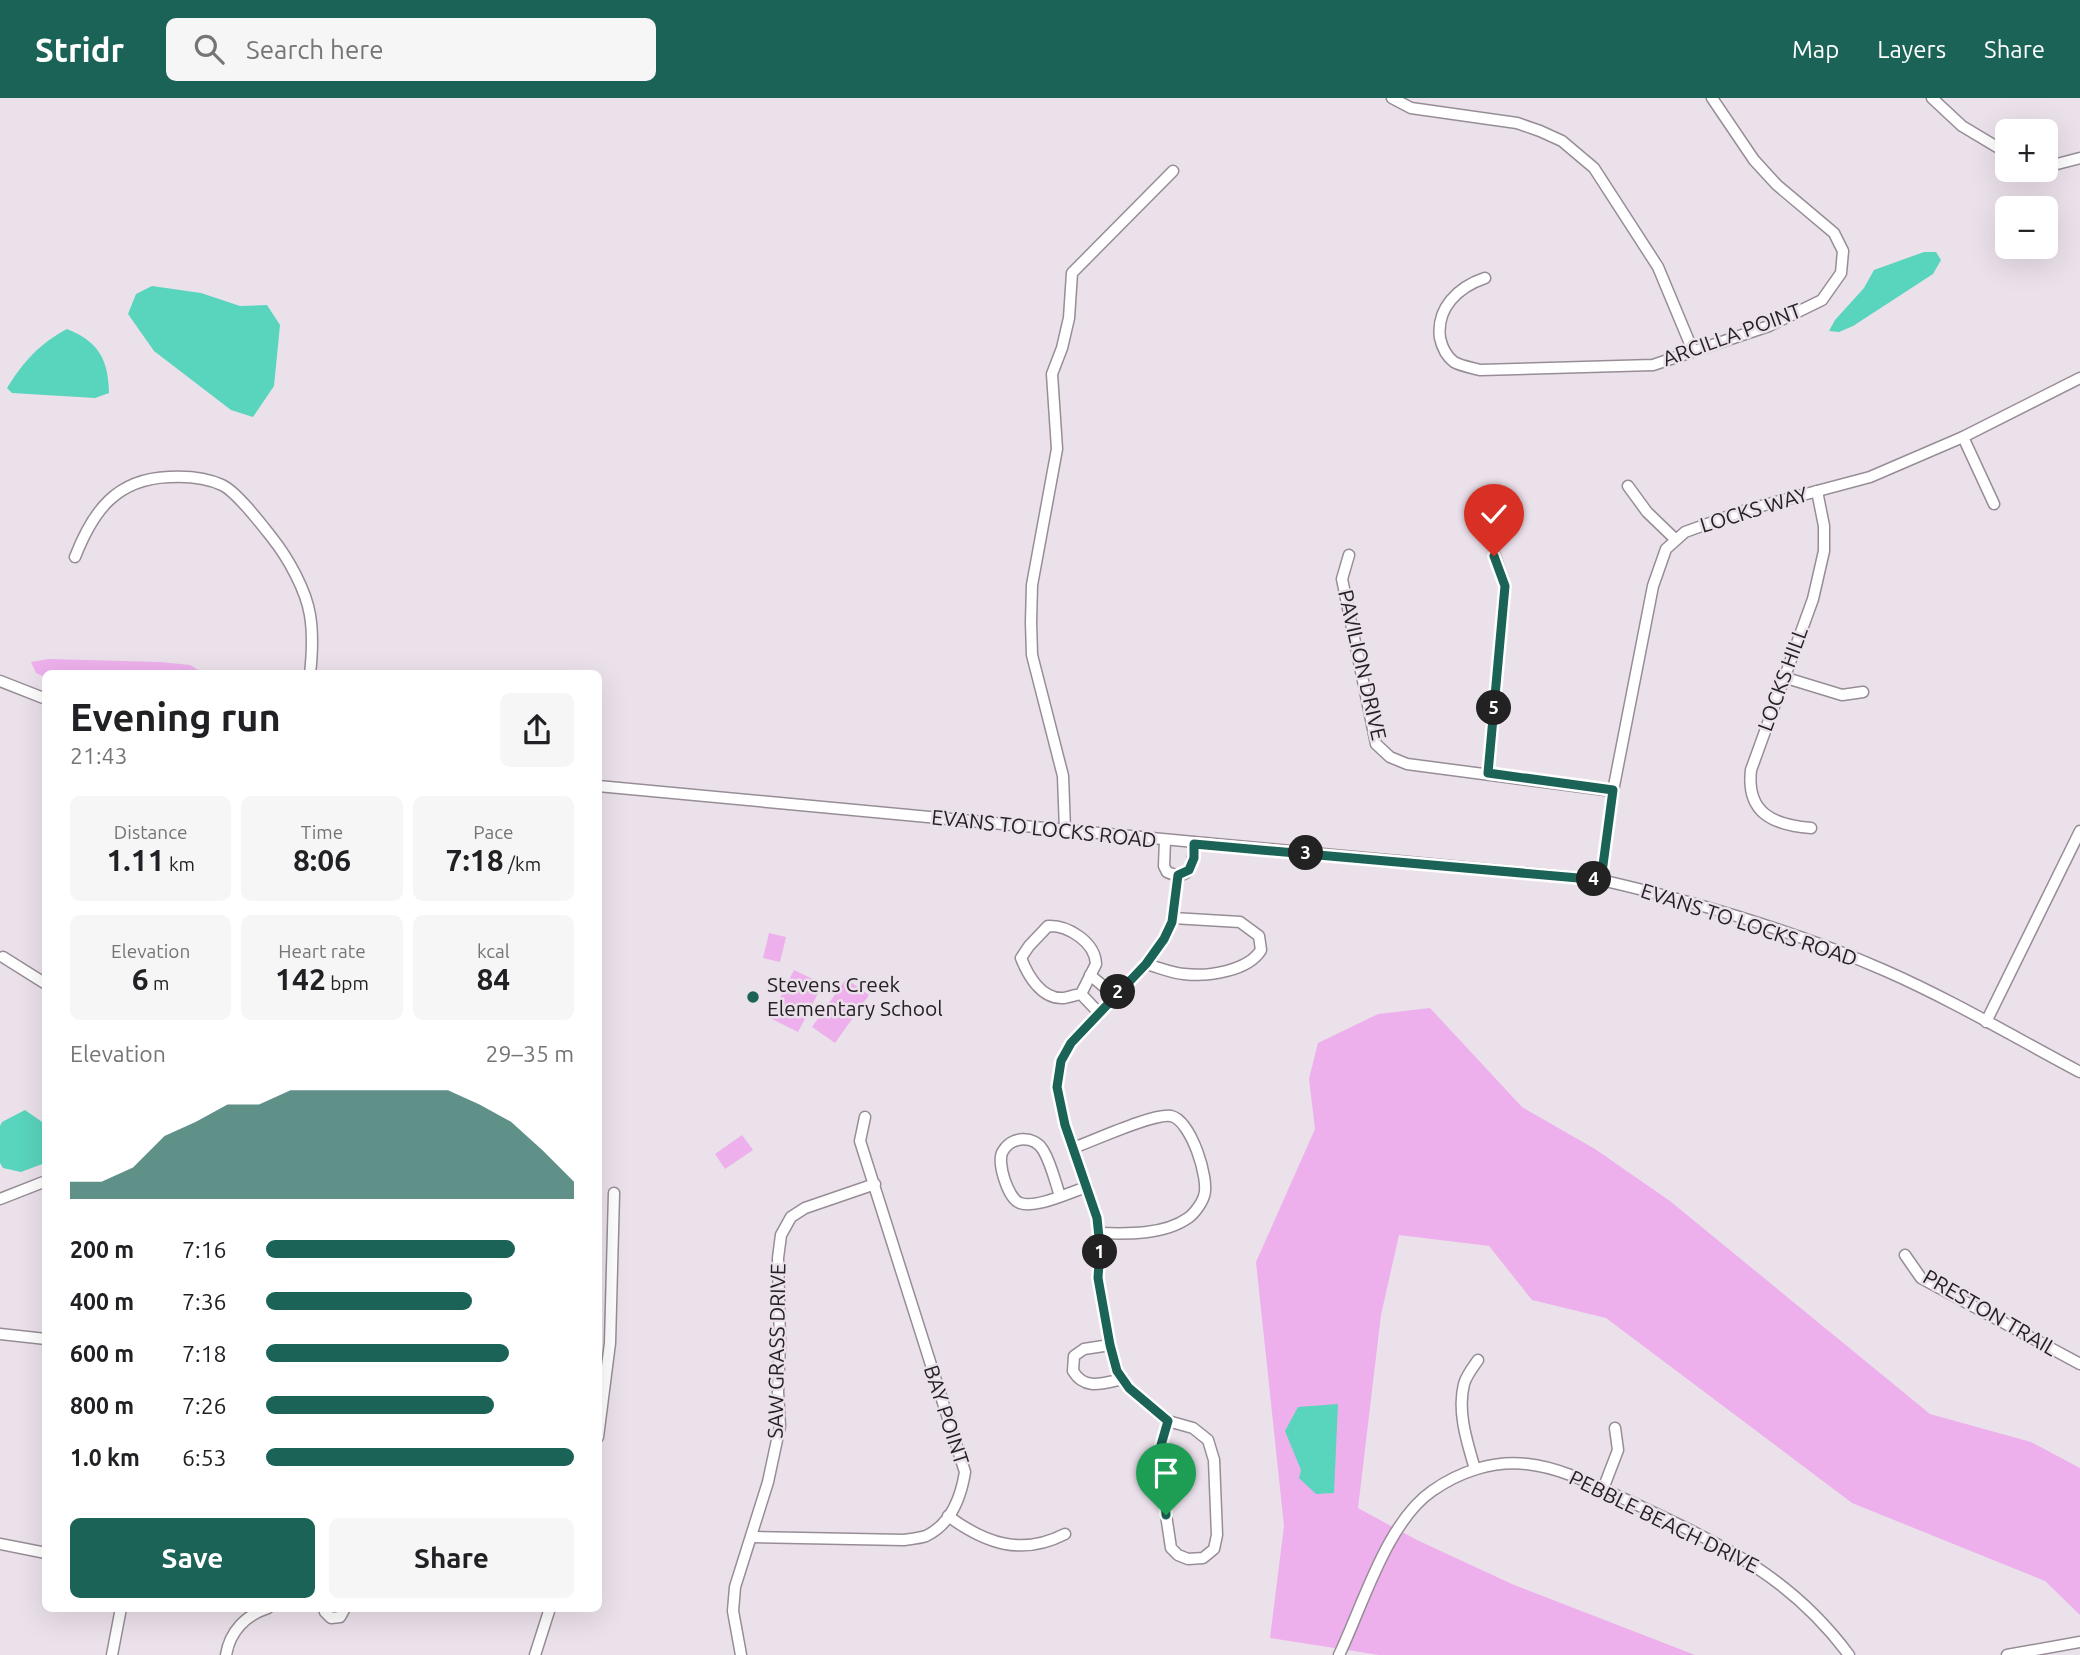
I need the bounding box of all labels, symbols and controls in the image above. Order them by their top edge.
search box [166,18,656,81]
icon: search [190,30,228,68]
text: Stridr [35,31,124,68]
text: Search here [246,35,383,64]
text: Map [1792,36,1839,63]
text: Layers [1877,36,1946,63]
text: Share [1984,36,2045,63]
map controls [1995,119,2058,259]
button: + [1995,119,2058,182]
button: − [1995,196,2058,259]
street label: ARCILLA POINT [1659,298,1805,370]
street label: LOCKS WAY [1697,481,1810,537]
pin [1464,484,1524,556]
icon: check [1475,495,1513,533]
street label: PAVILION DRIVE [1334,587,1392,742]
street label: LOCKS HILL [1752,623,1812,734]
pin: 5 [1476,690,1512,726]
button: share [500,693,574,767]
text: Evening run [70,696,281,738]
text: 5 [1488,696,1499,718]
text: 21:43 [70,743,128,768]
street label: EVANS TO LOCKS ROAD [930,804,1158,852]
text: Distance [114,821,187,843]
text: Time [301,821,343,843]
text: Pace [473,821,513,843]
pin: 3 [1288,836,1324,870]
text: 3 [1300,841,1311,863]
text: 1.11 [106,843,165,877]
text: 8:06 [293,843,351,877]
text: 7:18 [446,843,504,877]
text: km [165,853,195,875]
text: /km [504,853,541,875]
pin: 4 [1576,862,1612,896]
text: 4 [1588,867,1599,889]
street label: EVANS TO LOCKS ROAD [1638,878,1861,970]
text: Elevation [111,940,190,962]
text: Heart rate [278,940,366,962]
text: kcal [477,940,510,962]
text: 6 [132,962,149,996]
text: 142 [275,962,326,996]
text: 84 [476,962,510,996]
text: m [149,972,170,994]
text: bpm [326,972,369,994]
place label: Stevens Creek Elementary School [767,972,943,1020]
pin: 2 [1100,974,1136,1010]
text: 2 [1112,980,1123,1002]
marker: Stevens Creek Elementary School [745,989,761,1005]
text: Elevation [70,1041,166,1066]
text: 29–35 m [486,1041,574,1066]
pin: 1 [1082,1234,1118,1270]
text: 200 m [70,1237,134,1262]
text: 7:16 [182,1237,227,1262]
text: 1 [1094,1240,1105,1262]
street label: SAW GRASS DRIVE [762,1263,790,1439]
street label: PRESTON TRAIL [1919,1264,2062,1360]
text: 400 m [70,1289,134,1314]
text: 7:36 [182,1289,227,1314]
text: 600 m [70,1341,134,1366]
text: 7:18 [182,1341,227,1366]
street label: BAY POINT [920,1362,974,1468]
text: 800 m [70,1393,134,1418]
text: 7:26 [182,1393,227,1418]
pin [1136,1443,1196,1515]
text: 1.0 km [70,1445,140,1470]
text: 6:53 [182,1445,227,1470]
icon: arrive [1147,1454,1185,1492]
street label: PEBBLE BEACH DRIVE [1566,1465,1763,1577]
button: Save [70,1518,315,1598]
button: Share [329,1518,574,1598]

